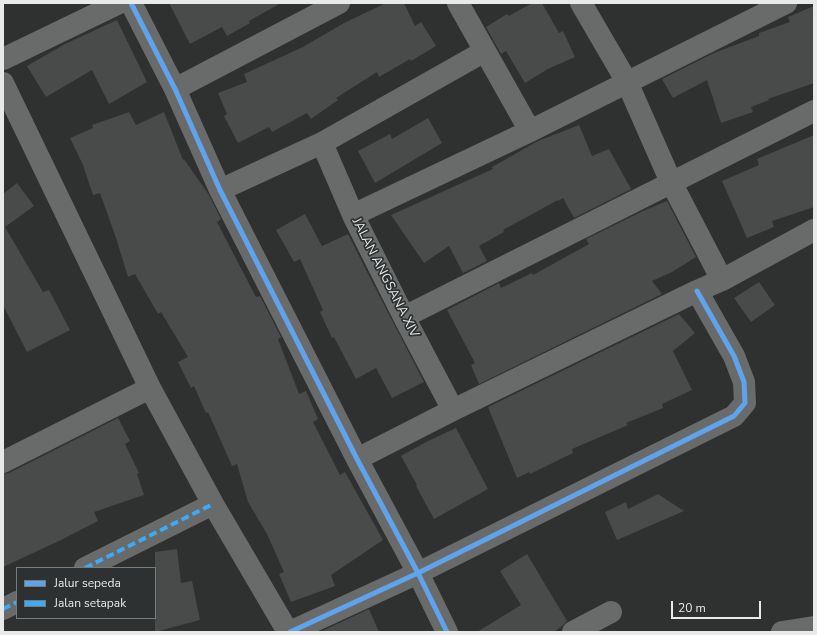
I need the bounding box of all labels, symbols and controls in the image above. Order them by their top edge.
street label: JALAN ANGSANA XIV [348,216,422,340]
legend [16,567,156,619]
text: Jalur sepeda [54,575,121,591]
scale bar [673,593,763,619]
text: Jalan setapak [54,595,126,611]
text: 20 m [678,600,706,616]

